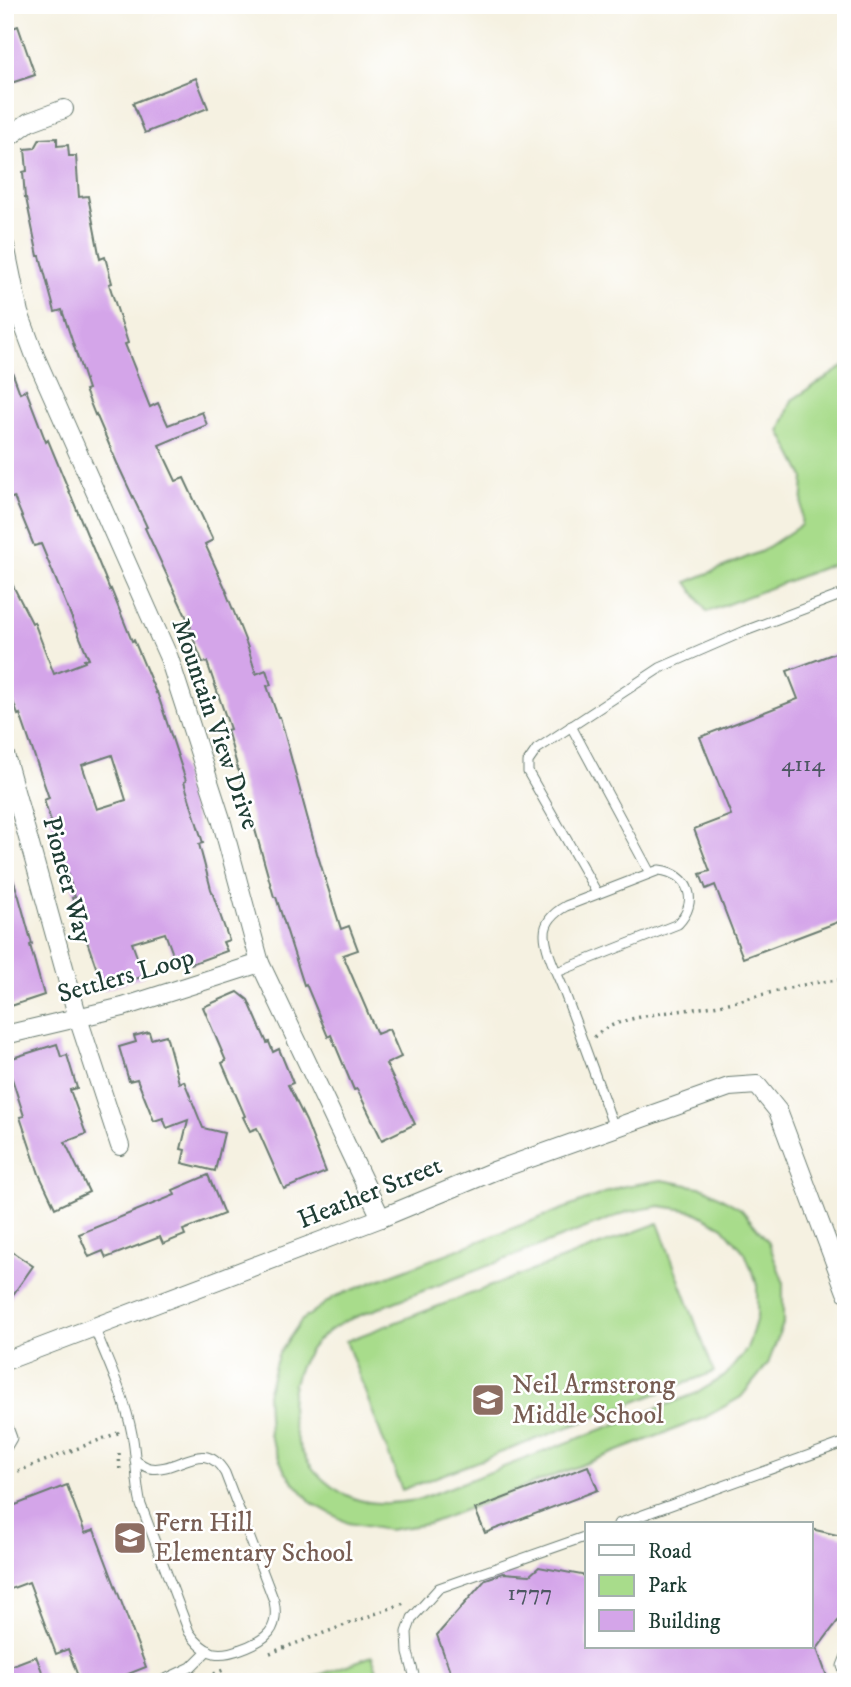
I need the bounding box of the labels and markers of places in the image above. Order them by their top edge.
place label: Neil Armstrong Middle School [512,1369,675,1432]
school or university icon: Neil Armstrong Middle School [469,1381,507,1419]
place label: Fern Hill Elementary School [154,1507,353,1570]
school or university icon: Fern Hill Elementary School [111,1519,149,1557]

